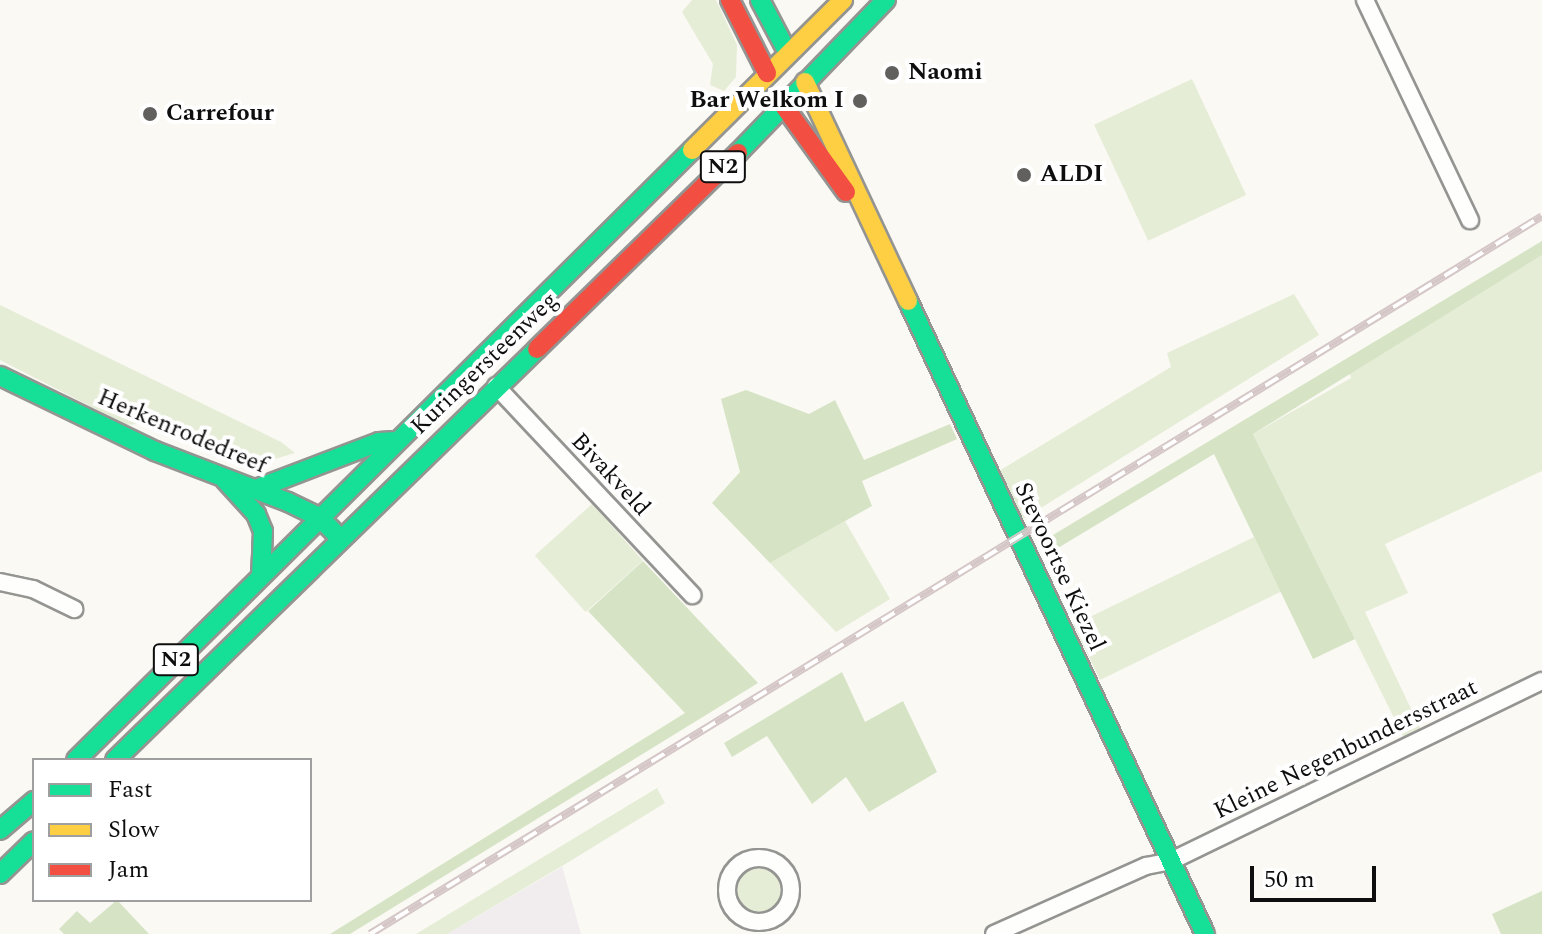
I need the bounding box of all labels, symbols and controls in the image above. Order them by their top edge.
place label: Naomi [908,59,983,87]
marker: Naomi [883,64,901,82]
place label: Bar Welkom I [690,87,844,115]
marker: Bar Welkom I [851,92,869,110]
place label: Carrefour [166,100,274,128]
marker: Carrefour [141,105,159,123]
road number: N2 [699,149,747,185]
place label: ALDI [1040,161,1103,189]
marker: ALDI [1015,166,1033,184]
street label: Kuringersteenweg [405,287,565,441]
street label: Herkenrodedreef [93,383,271,481]
street label: Bivakveld [564,427,656,523]
street label: Stevoortse Kiezel [1007,478,1111,656]
road number: N2 [152,642,200,678]
street label: Kleine Negenbundersstraat [1209,674,1483,826]
legend [32,758,312,902]
text: Fast [108,772,153,808]
text: Slow [108,812,159,848]
scale bar [1254,850,1380,900]
text: Jam [108,852,149,888]
text: 50 m [1264,862,1315,898]

